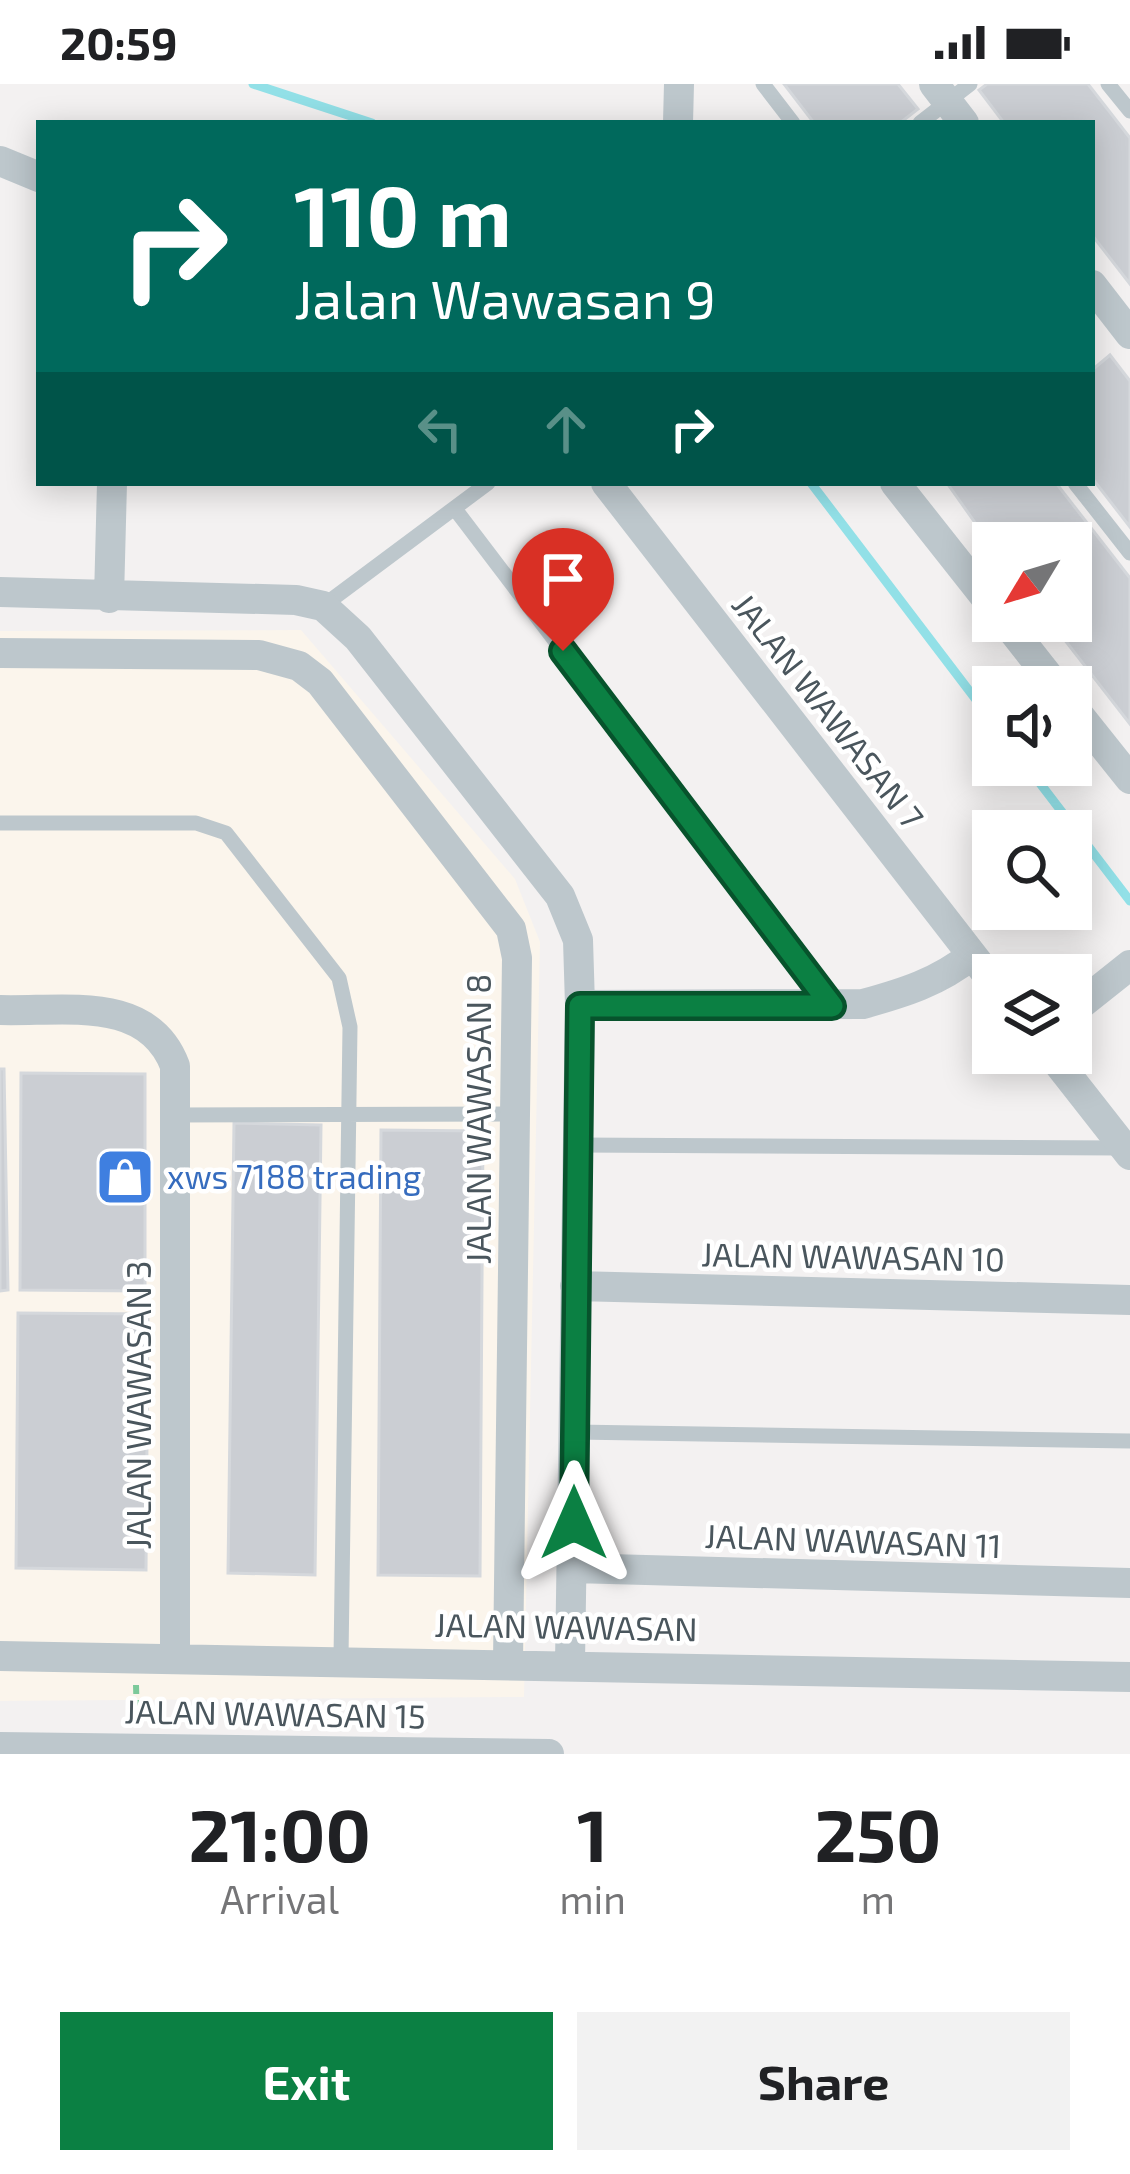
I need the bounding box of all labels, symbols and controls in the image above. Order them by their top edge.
text: 20:59 [60,15,178,69]
text: 110 m [294,163,512,264]
icon: right [96,168,252,324]
text: Jalan Wawasan 9 [294,265,716,330]
icon: left [407,396,473,462]
icon: ahead [533,396,599,462]
icon: right [659,396,725,462]
north arrow [972,522,1092,642]
map controls [972,522,1092,1074]
pin [512,528,614,651]
icon: arrive [530,546,596,612]
street label: JALAN WAWASAN 7 [725,585,933,836]
button: sound [972,666,1092,786]
button: search [972,810,1092,930]
button: layers [972,954,1092,1074]
street label: JALAN WAWASAN 8 [458,974,498,1264]
shop icon: xws 7188 trading [94,1146,156,1208]
place label: xws 7188 trading [167,1156,421,1196]
street label: JALAN WAWASAN 10 [701,1233,1005,1279]
street label: JALAN WAWASAN 3 [118,1261,158,1549]
position arrow [511,1460,637,1586]
street label: JALAN WAWASAN 11 [704,1515,1002,1565]
street label: JALAN WAWASAN [434,1604,698,1648]
street label: JALAN WAWASAN 15 [124,1690,426,1736]
text: 21:00 [189,1790,371,1876]
text: 1 [577,1790,608,1876]
text: 250 [814,1790,941,1876]
text: Arrival [220,1875,339,1922]
text: min [559,1875,626,1922]
text: m [861,1875,895,1922]
button: Exit [60,2012,553,2150]
button: Share [577,2012,1070,2150]

